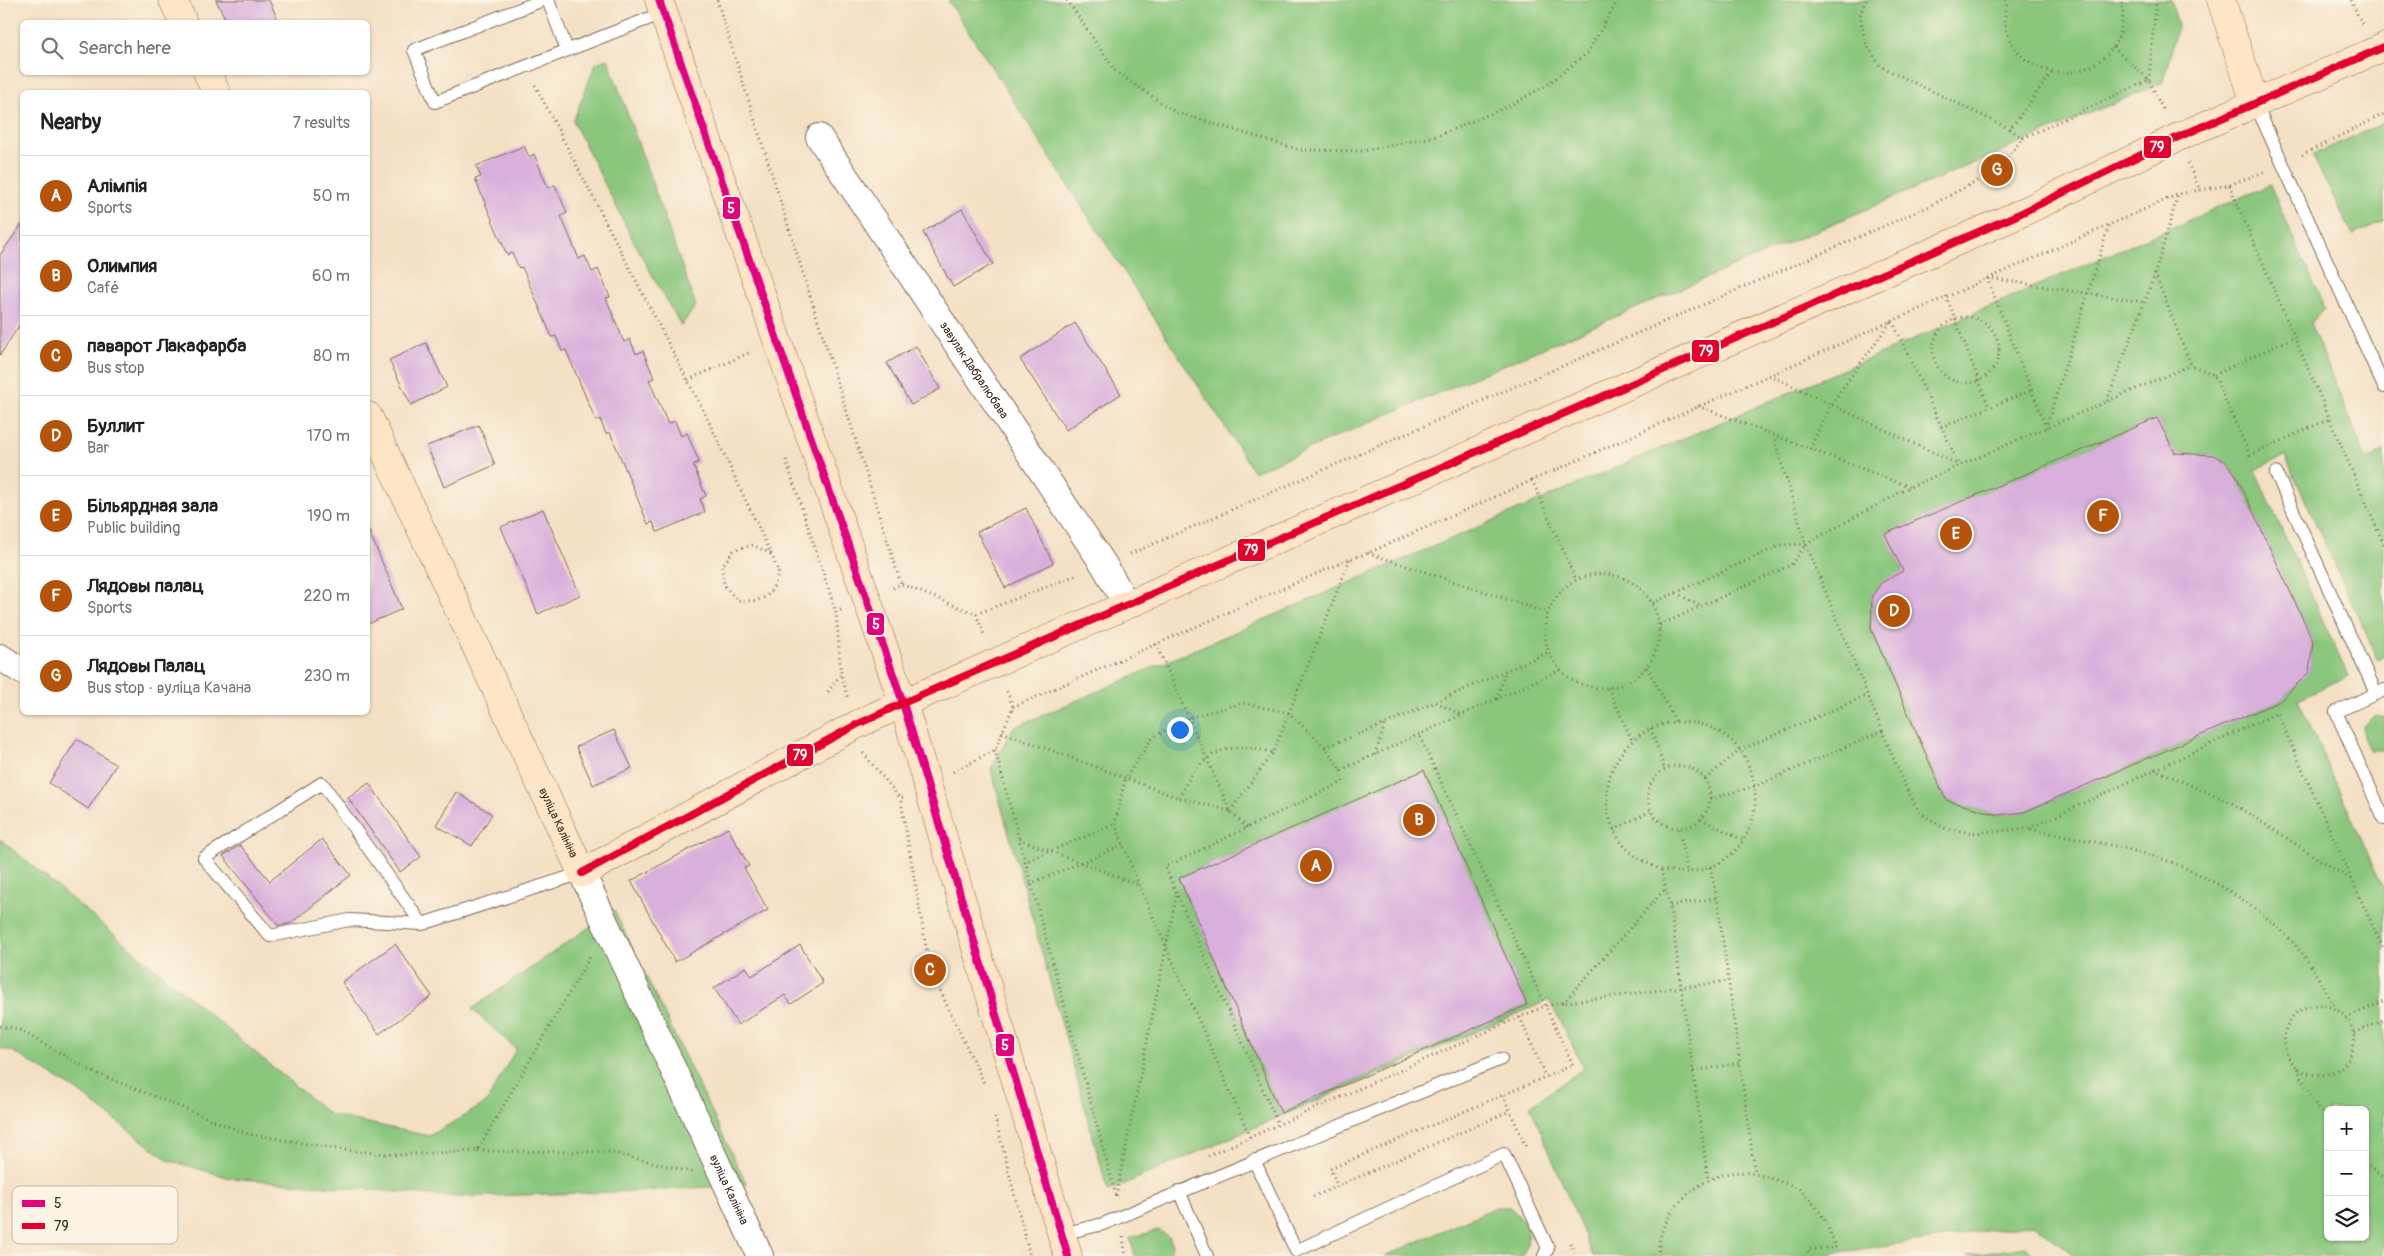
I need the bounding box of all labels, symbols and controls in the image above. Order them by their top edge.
search box [20,20,370,75]
icon: search [38,34,66,62]
text: Search here [78,36,171,60]
text: Nearby [40,109,101,136]
text: 7 results [292,113,350,133]
line badge: 79 [2143,135,2172,159]
text: 79 [2150,139,2164,156]
pin: G [1981,151,2013,189]
text: Алімпія [87,174,147,198]
text: A [51,186,61,206]
text: 50 m [313,186,350,206]
line badge: 5 [722,196,741,220]
text: Sports [87,198,132,218]
text: 5 [727,200,735,217]
text: Олимпия [87,254,157,278]
text: B [51,266,61,286]
text: 60 m [312,266,350,286]
text: Café [87,278,119,298]
street label: завулак Дабралюбава [937,319,1012,422]
text: паварот Лакафарба [87,334,246,358]
line badge: 79 [1691,339,1720,363]
text: 79 [1699,343,1713,360]
text: C [51,346,61,366]
text: 80 m [313,346,350,366]
text: Bus stop [87,358,145,378]
text: Буллит [87,414,144,438]
text: D [51,426,61,446]
text: 170 m [307,426,350,446]
text: Bar [87,438,109,458]
text: Більярдная зала [87,494,218,518]
pin: F [2087,497,2119,535]
text: E [52,506,60,526]
text: 190 m [307,506,350,526]
pin: E [1940,515,1972,553]
text: Public building [87,518,180,538]
line badge: 79 [1237,538,1266,562]
text: 79 [1244,542,1258,559]
text: Лядовы палац [87,574,204,598]
text: F [51,586,61,606]
text: 220 m [304,586,350,606]
pin: D [1878,592,1910,630]
text: Sports [87,598,132,618]
line badge: 5 [866,612,885,636]
text: 5 [872,616,880,633]
text: Лядовы Палац [87,654,206,678]
text: G [51,666,61,686]
text: 230 m [304,666,350,686]
text: Bus stop · вуліца Качана [87,678,251,698]
your location [1167,717,1193,743]
line badge: 79 [786,743,814,767]
text: 79 [793,747,807,764]
street label: вуліца Калініна [536,785,581,861]
pin: B [1403,801,1435,839]
pin: A [1300,847,1332,885]
pin: C [914,951,946,989]
line badge: 5 [995,1033,1015,1057]
text: 5 [1001,1037,1009,1054]
map controls [2324,1106,2369,1241]
button: + [2324,1106,2369,1151]
button: − [2324,1151,2369,1196]
street label: вуліца Калініна [706,1152,752,1227]
legend [12,1186,178,1244]
text: 5 [54,1195,62,1212]
button: layers [2324,1196,2369,1241]
text: 79 [54,1218,69,1235]

